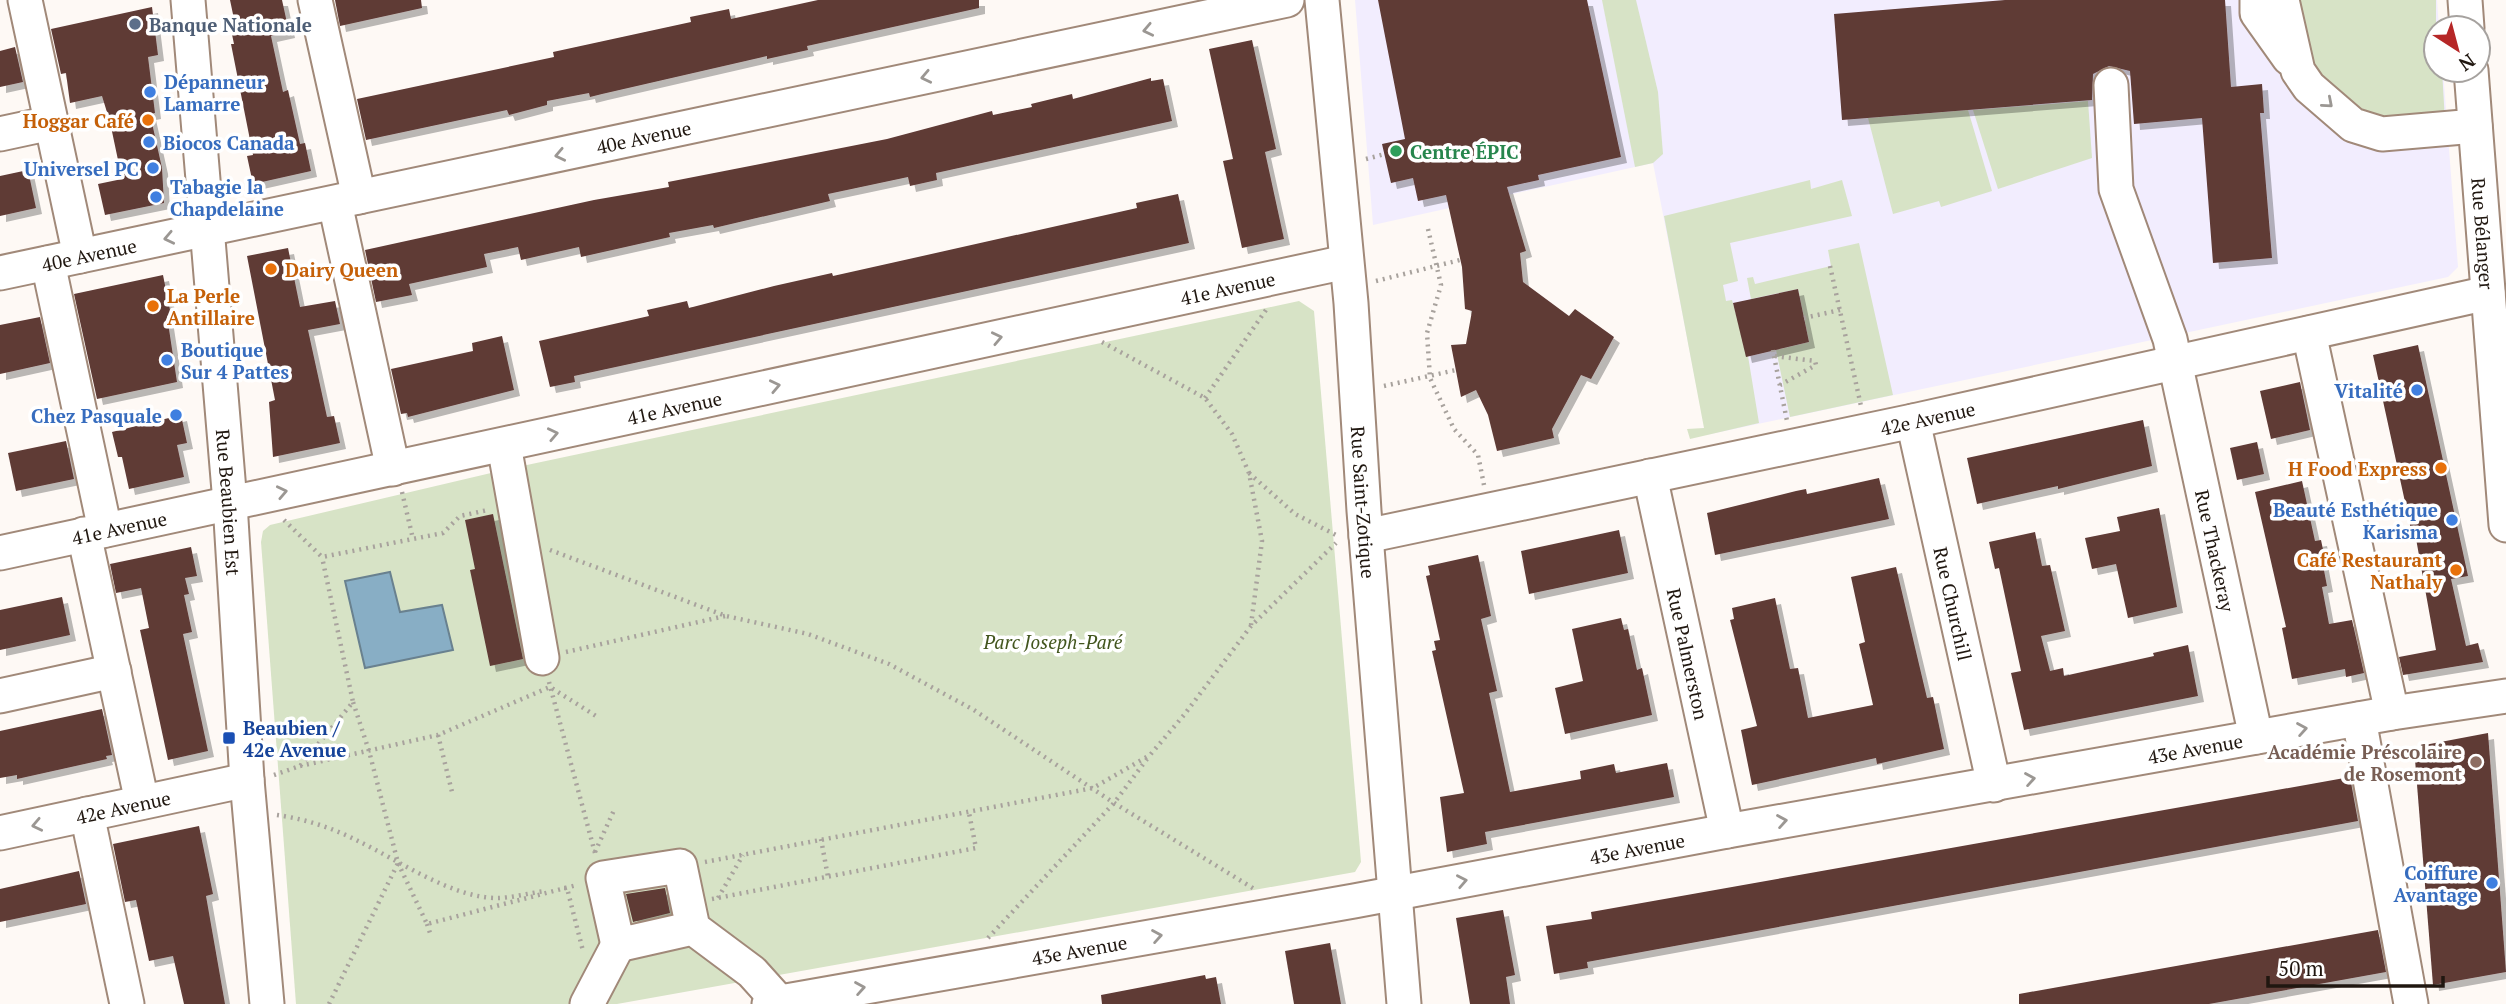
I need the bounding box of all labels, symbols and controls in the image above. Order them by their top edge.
place label: Banque Nationale [149,12,312,37]
north arrow [2422,14,2492,84]
marker: Banque Nationale [127,16,143,32]
one-way arrow [1142,21,1154,36]
text: N [2454,49,2480,78]
one-way arrow [920,68,932,83]
place label: Dépanneur Lamarre [164,69,266,116]
marker: Dépanneur Lamarre [142,84,158,100]
one-way arrow [2320,95,2333,107]
place label: Hoggar Café [23,108,134,133]
marker: Hoggar Café [140,112,156,128]
street label: 40e Avenue [594,114,693,159]
place label: Biocos Canada [163,130,295,155]
marker: Biocos Canada [141,134,157,150]
place label: Centre ÉPIC [1410,139,1519,164]
marker: Centre ÉPIC [1388,143,1404,159]
one-way arrow [554,146,566,161]
place label: Universel PC [24,156,139,181]
marker: Universel PC [145,160,161,176]
place label: Tabagie la Chapdelaine [170,174,284,221]
street label: Rue Bélanger [2467,177,2500,291]
marker: Tabagie la Chapdelaine [148,189,164,205]
one-way arrow [163,229,175,244]
street label: 40e Avenue [39,232,139,276]
place label: Dairy Queen [285,257,399,282]
marker: Dairy Queen [263,261,279,277]
street label: 41e Avenue [1178,265,1277,310]
place label: La Perle Antillaire [167,283,255,330]
marker: La Perle Antillaire [145,298,161,314]
one-way arrow [991,331,1003,346]
place label: Boutique Sur 4 Pattes [181,337,289,384]
marker: Boutique Sur 4 Pattes [159,352,175,368]
place label: Vitalité [2334,378,2403,403]
one-way arrow [769,380,781,394]
marker: Vitalité [2409,382,2425,398]
street label: 41e Avenue [625,385,724,430]
street label: 42e Avenue [1878,395,1977,440]
place label: Chez Pasquale [31,403,162,428]
marker: Chez Pasquale [168,407,184,423]
street label: Rue Saint-Zotique [1346,425,1382,579]
street label: Rue Beaubien Est [211,428,247,576]
one-way arrow [547,428,559,442]
place label: H Food Express [2288,456,2427,481]
marker: H Food Express [2433,460,2449,476]
one-way arrow [276,485,288,500]
street label: Rue Thackeray [2190,487,2241,614]
place label: Beauté Esthétique Karisma [2273,497,2438,544]
street label: 41e Avenue [70,505,169,550]
marker: Beauté Esthétique Karisma [2444,512,2460,528]
street label: Rue Churchill [1929,544,1978,663]
place label: Café Restaurant Nathaly [2297,547,2443,594]
marker: Café Restaurant Nathaly [2448,562,2464,578]
street label: Rue Palmerston [1662,586,1715,722]
park label: Parc Joseph-Paré [982,629,1123,654]
place label: Beaubien / 42e Avenue [243,715,346,762]
one-way arrow [2296,722,2308,737]
street label: 43e Avenue [2146,727,2245,769]
marker: Beaubien / 42e Avenue [221,730,237,746]
place label: Académie Préscolaire de Rosemont [2267,739,2462,786]
marker: Académie Préscolaire de Rosemont [2468,754,2484,770]
one-way arrow [2024,772,2036,787]
street label: 42e Avenue [73,784,173,829]
one-way arrow [1776,814,1788,829]
one-way arrow [31,817,43,832]
street label: 43e Avenue [1587,827,1687,869]
place label: Coiffure Avantage [2393,860,2478,907]
one-way arrow [1456,874,1468,889]
marker: Coiffure Avantage [2484,875,2500,891]
street label: 43e Avenue [1030,929,1129,970]
one-way arrow [1151,929,1163,944]
scale bar [2268,944,2443,988]
text: 50 m [2278,954,2324,982]
one-way arrow [854,981,866,996]

